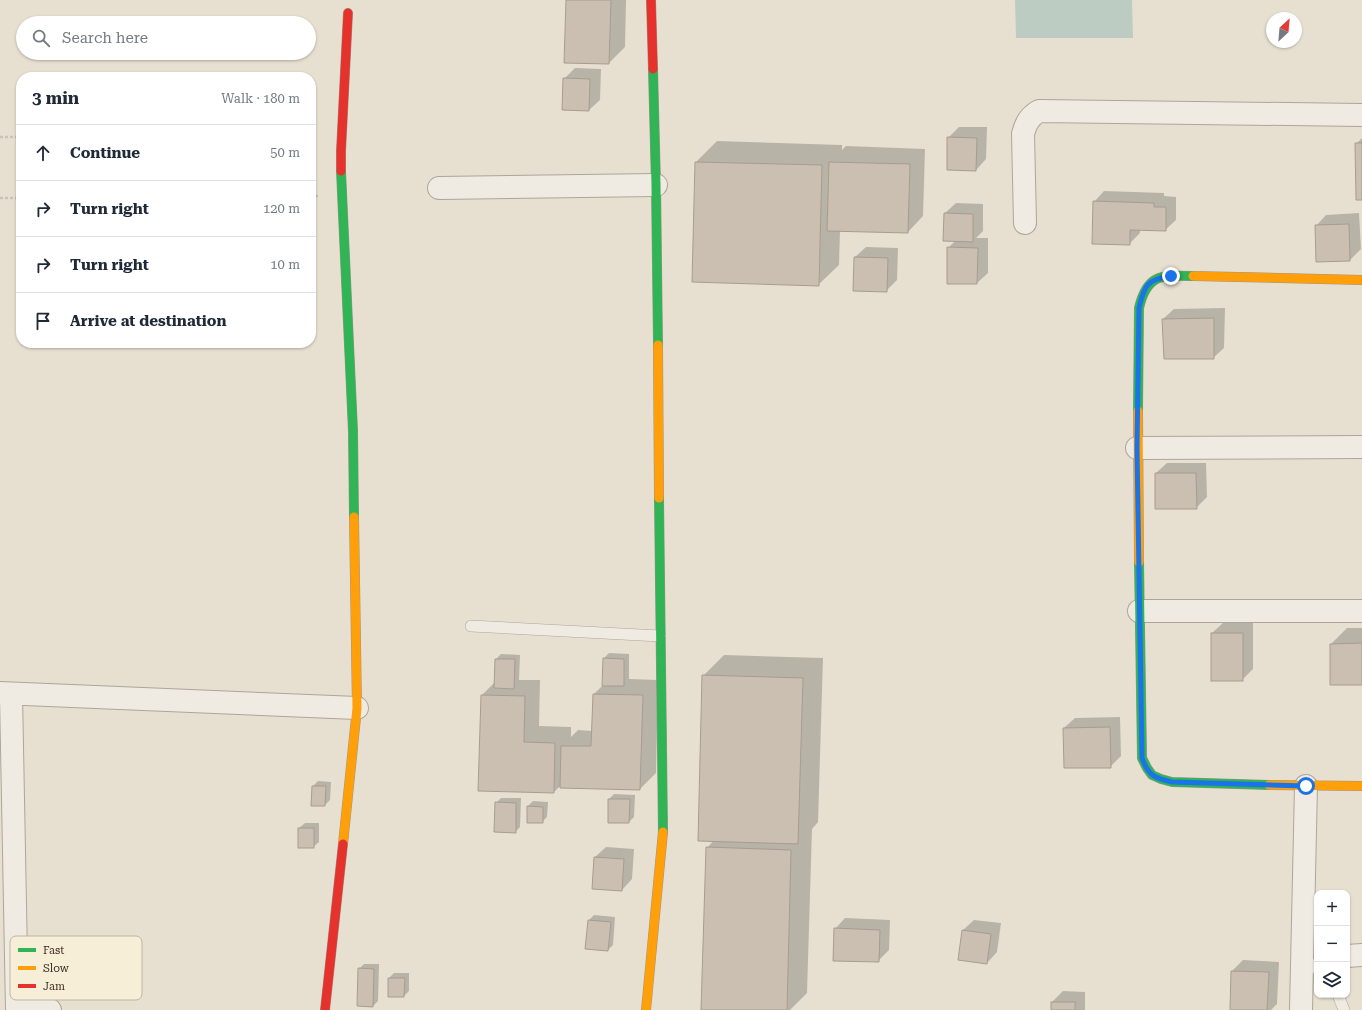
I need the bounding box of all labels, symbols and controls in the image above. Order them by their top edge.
north arrow [1266,12,1302,48]
search box [16,16,316,60]
icon: search [30,27,52,49]
text: Search here [62,29,148,47]
text: 3 min [32,88,79,108]
text: Walk · 180 m [221,91,300,106]
icon: ahead [32,142,54,164]
text: Continue [70,144,140,162]
text: 50 m [270,145,300,160]
icon: right [32,198,54,220]
text: Turn right [70,200,149,218]
text: 120 m [263,201,300,216]
icon: right [32,254,54,276]
text: Turn right [70,256,149,274]
text: 10 m [270,257,300,272]
route end [1162,267,1180,285]
icon: arrive [32,310,54,332]
text: Arrive at destination [70,312,226,330]
route start [1297,777,1315,795]
map controls [1314,890,1350,998]
button: + [1314,890,1350,926]
button: − [1314,926,1350,962]
legend [10,936,142,1000]
text: Fast [43,944,64,957]
text: Slow [43,962,70,975]
button: layers [1314,962,1350,998]
text: Jam [43,980,65,993]

